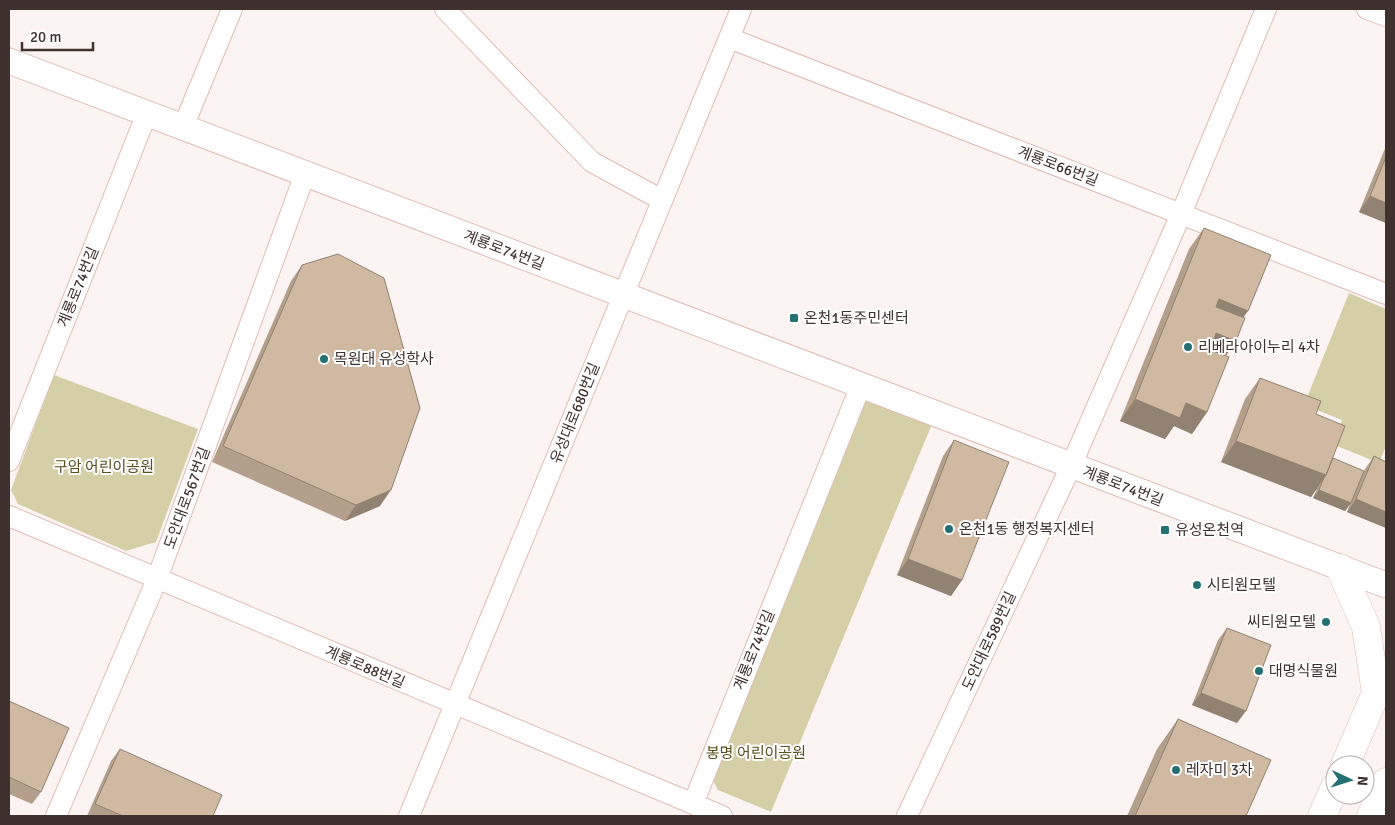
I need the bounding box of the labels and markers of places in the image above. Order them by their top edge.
place label: 온천1동주민센터 [804,309,909,327]
marker: 온천1동주민센터 [788,312,800,324]
place label: 리베라아이누리 4차 [1198,338,1320,356]
marker: 리베라아이누리 4차 [1182,341,1194,353]
place label: 목원대 유성학사 [334,350,434,368]
marker: 목원대 유성학사 [318,353,330,365]
place label: 온천1동 행정복지센터 [959,520,1095,538]
place label: 유성온천역 [1175,521,1244,539]
marker: 온천1동 행정복지센터 [943,523,955,535]
marker: 유성온천역 [1159,524,1171,536]
place label: 시티원모텔 [1207,576,1276,594]
marker: 시티원모텔 [1191,579,1203,591]
place label: 씨티원모텔 [1247,613,1316,631]
marker: 씨티원모텔 [1320,616,1332,628]
place label: 대명식물원 [1269,662,1338,680]
marker: 대명식물원 [1253,665,1265,677]
place label: 레자미 3차 [1186,761,1253,779]
marker: 레자미 3차 [1170,764,1182,776]

